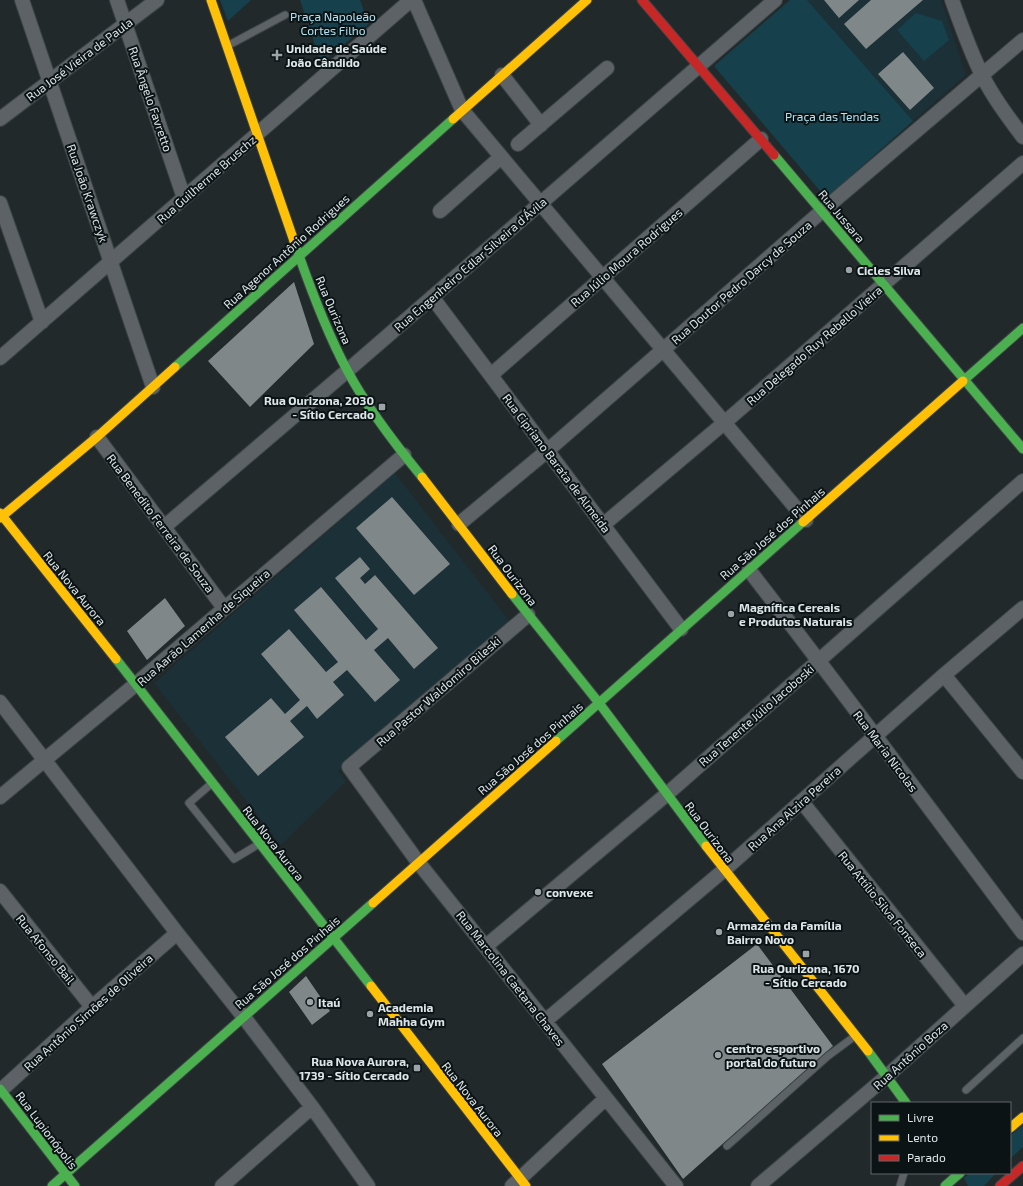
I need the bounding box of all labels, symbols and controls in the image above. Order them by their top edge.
park label: Praça Napoleão Cortes Filho [290,9,376,37]
street label: Rua José Vieira de Paula [23,14,135,104]
place label: Unidade de Saúde João Cândido [286,41,387,69]
street label: Rua Ângelo Favretto [126,45,176,153]
marker: Unidade de Saúde João Cândido [271,49,283,61]
park label: Praça das Tendas [785,109,879,124]
street label: Rua Guilherme Bruschz [154,132,258,226]
street label: Rua João Krawczyk [65,142,111,244]
street label: Rua Jussara [816,187,868,245]
street label: Rua Agenor Antônio Rodrigues [220,191,352,311]
street label: Rua Engenheiro Edlar Silveira d'Ávila [391,194,549,334]
street label: Rua Júlio Moura Rodrigues [567,205,685,309]
street label: Rua Doutor Pedro Darcy de Souza [668,217,814,347]
place label: Cicles Silva [857,263,921,277]
marker: Cicles Silva [844,265,854,275]
street label: Rua Ourizona [313,274,355,346]
street label: Rua Delegado Ruy Rebello Vieira [743,282,885,408]
street label: Rua Cipriano Barata de Almeida [500,391,614,535]
place label: Rua Ourizona, 2030 - Sítio Cercado [264,393,374,421]
marker: Rua Ourizona, 2030 - Sítio Cercado [377,402,387,412]
street label: Rua Benedito Ferreira de Souza [104,451,218,595]
street label: Rua São José dos Pinhais [717,484,827,582]
street label: Rua Ourizona [486,542,540,608]
street label: Rua Nova Aurora [41,548,109,628]
street label: Rua Aarão Lamenha de Siqueira [134,566,272,688]
place label: Magnífica Cereais e Produtos Naturais [739,600,852,628]
marker: Magnífica Cereais e Produtos Naturais [726,609,736,619]
street label: Rua Pastor Waldomiro Bileski [373,633,503,749]
street label: Rua Tenente Júlio Jacoboski [696,661,816,769]
street label: Rua São José dos Pinhais [475,699,585,797]
street label: Rua Maria Nicolas [851,708,921,794]
street label: Rua Ana Alzira Pereira [745,763,843,853]
street label: Rua Ourizona [683,799,737,865]
street label: Rua Nova Aurora [240,803,308,883]
street label: Rua Attílio Silva Fonseca [836,848,930,960]
place label: convexe [546,885,593,899]
marker: convexe [533,887,543,897]
street label: Rua Marcolina Caetana Chaves [454,908,568,1048]
street label: Rua Afonso Bail [14,912,78,987]
street label: Rua São José dos Pinhais [232,913,342,1011]
place label: Armazém da Família Bairro Novo [727,918,842,946]
marker: Armazém da Família Bairro Novo [714,927,724,937]
marker: Rua Ourizona, 1670 - Sítio Cercado [801,949,811,959]
street label: Rua Antônio Simões de Oliveira [21,950,155,1074]
place label: Rua Ourizona, 1670 - Sítio Cercado [752,961,860,989]
place label: Itaú [318,995,340,1009]
marker: Itaú [305,997,315,1007]
place label: Academia Mahha Gym [378,1000,445,1029]
marker: Academia Mahha Gym [365,1009,375,1019]
street label: Rua Antônio Boza [870,1018,950,1092]
place label: centro esportivo portal do futuro [726,1041,820,1069]
marker: centro esportivo portal do futuro [713,1050,723,1060]
place label: Rua Nova Aurora, 1739 - Sítio Cercado [299,1054,409,1082]
street label: Rua Nova Aurora [439,1059,507,1139]
marker: Rua Nova Aurora, 1739 - Sítio Cercado [412,1063,422,1073]
street label: Rua Lupionópolis [13,1088,81,1172]
legend [871,1102,1011,1174]
text: Livre [907,1110,934,1124]
text: Lento [907,1130,938,1144]
text: Parado [907,1150,946,1164]

